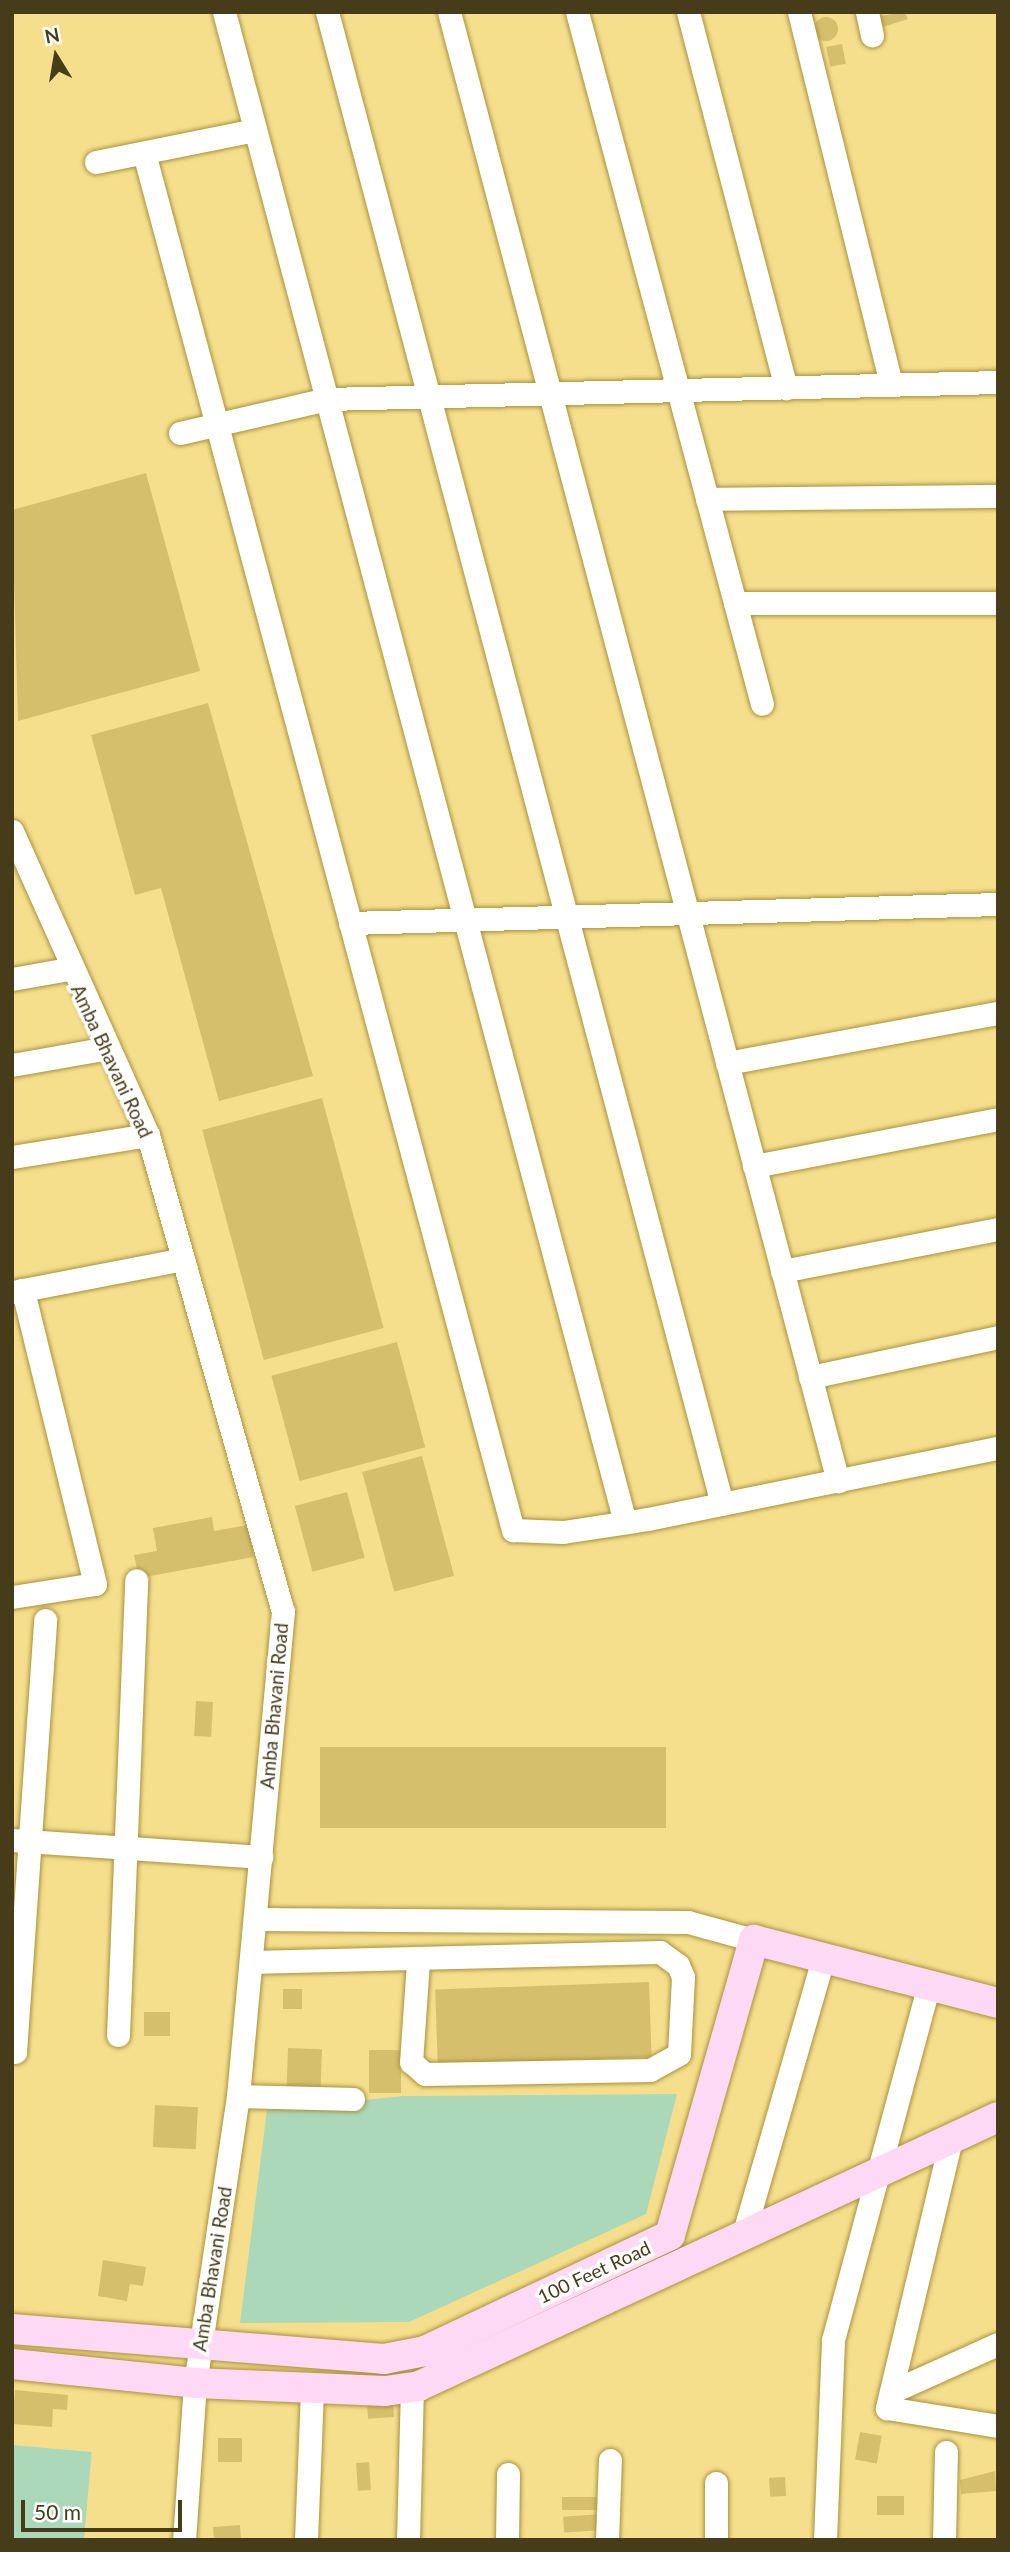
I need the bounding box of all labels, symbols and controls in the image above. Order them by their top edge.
north arrow [21,21,91,91]
text: N [43,22,61,48]
street label: Amba Bhavani Road [66,981,158,1141]
street label: Amba Bhavani Road [255,1622,293,1790]
street label: Amba Bhavani Road [188,2185,236,2353]
street label: 100 Feet Road [534,2236,654,2308]
scale bar [24,2486,186,2530]
text: 50 m [34,2499,81,2524]

